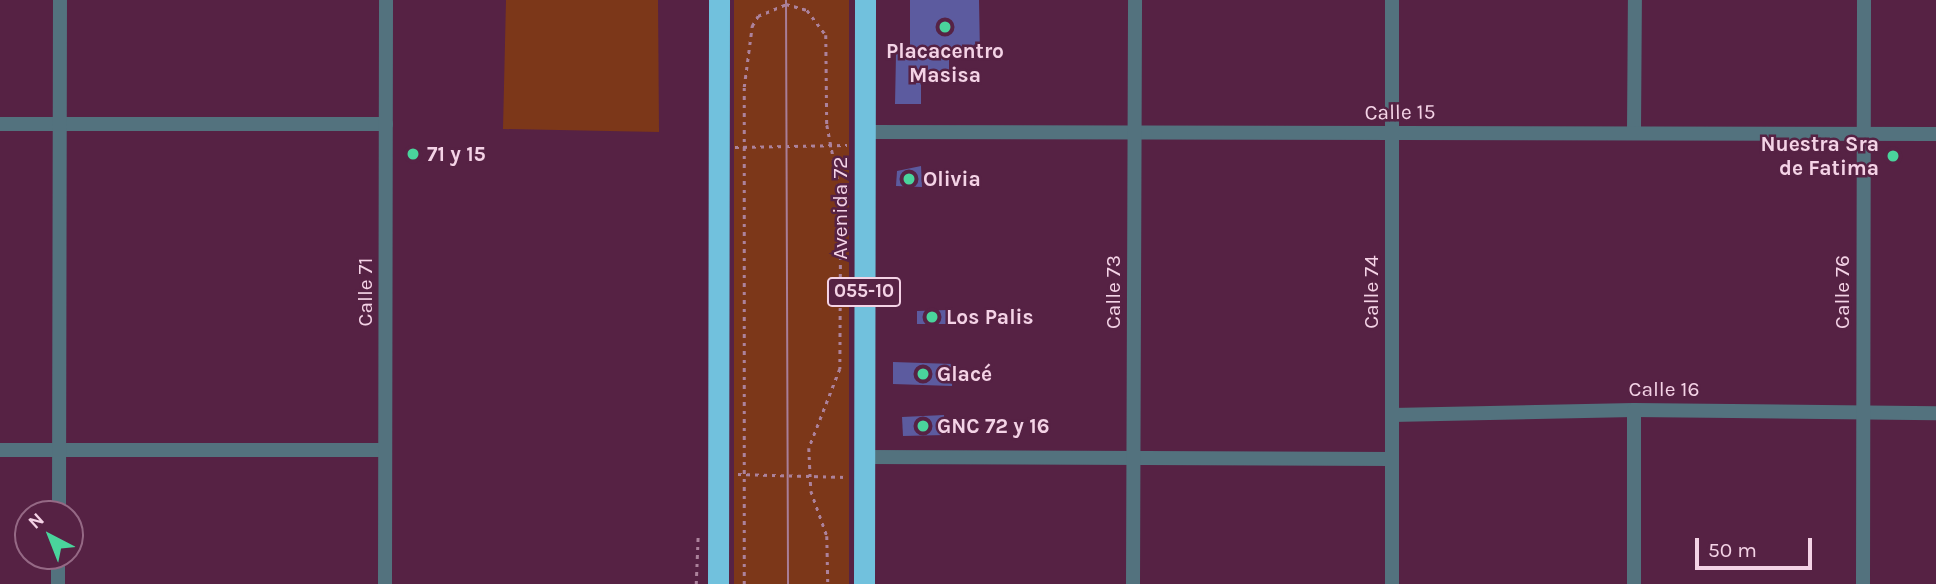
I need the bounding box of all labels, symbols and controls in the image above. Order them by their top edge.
marker: Placacentro Masisa [937,19,953,35]
place label: Placacentro Masisa [886,38,1004,88]
street label: Calle 15 [1364,99,1436,125]
place label: Nuestra Sra de Fatima [1761,131,1879,181]
place label: 71 y 15 [427,141,486,167]
marker: 71 y 15 [405,146,421,162]
marker: Nuestra Sra de Fatima [1885,148,1901,164]
street label: Avenida 72 [827,157,853,259]
place label: Olivia [923,166,981,192]
marker: Olivia [901,171,917,187]
street label: Calle 73 [1100,255,1126,329]
street label: Calle 74 [1358,255,1384,329]
street label: Calle 76 [1829,255,1855,329]
street label: Calle 71 [352,258,378,326]
road number: 055-10 [826,276,903,308]
place label: Los Palis [946,304,1033,330]
marker: Los Palis [924,309,940,325]
place label: Glacé [937,361,992,387]
marker: Glacé [915,366,931,382]
street label: Calle 16 [1629,376,1699,402]
place label: GNC 72 y 16 [937,413,1049,439]
marker: GNC 72 y 16 [915,418,931,434]
north arrow [14,500,84,570]
text: N [24,508,49,534]
scale bar [1698,524,1815,568]
text: 50 m [1708,538,1757,562]

